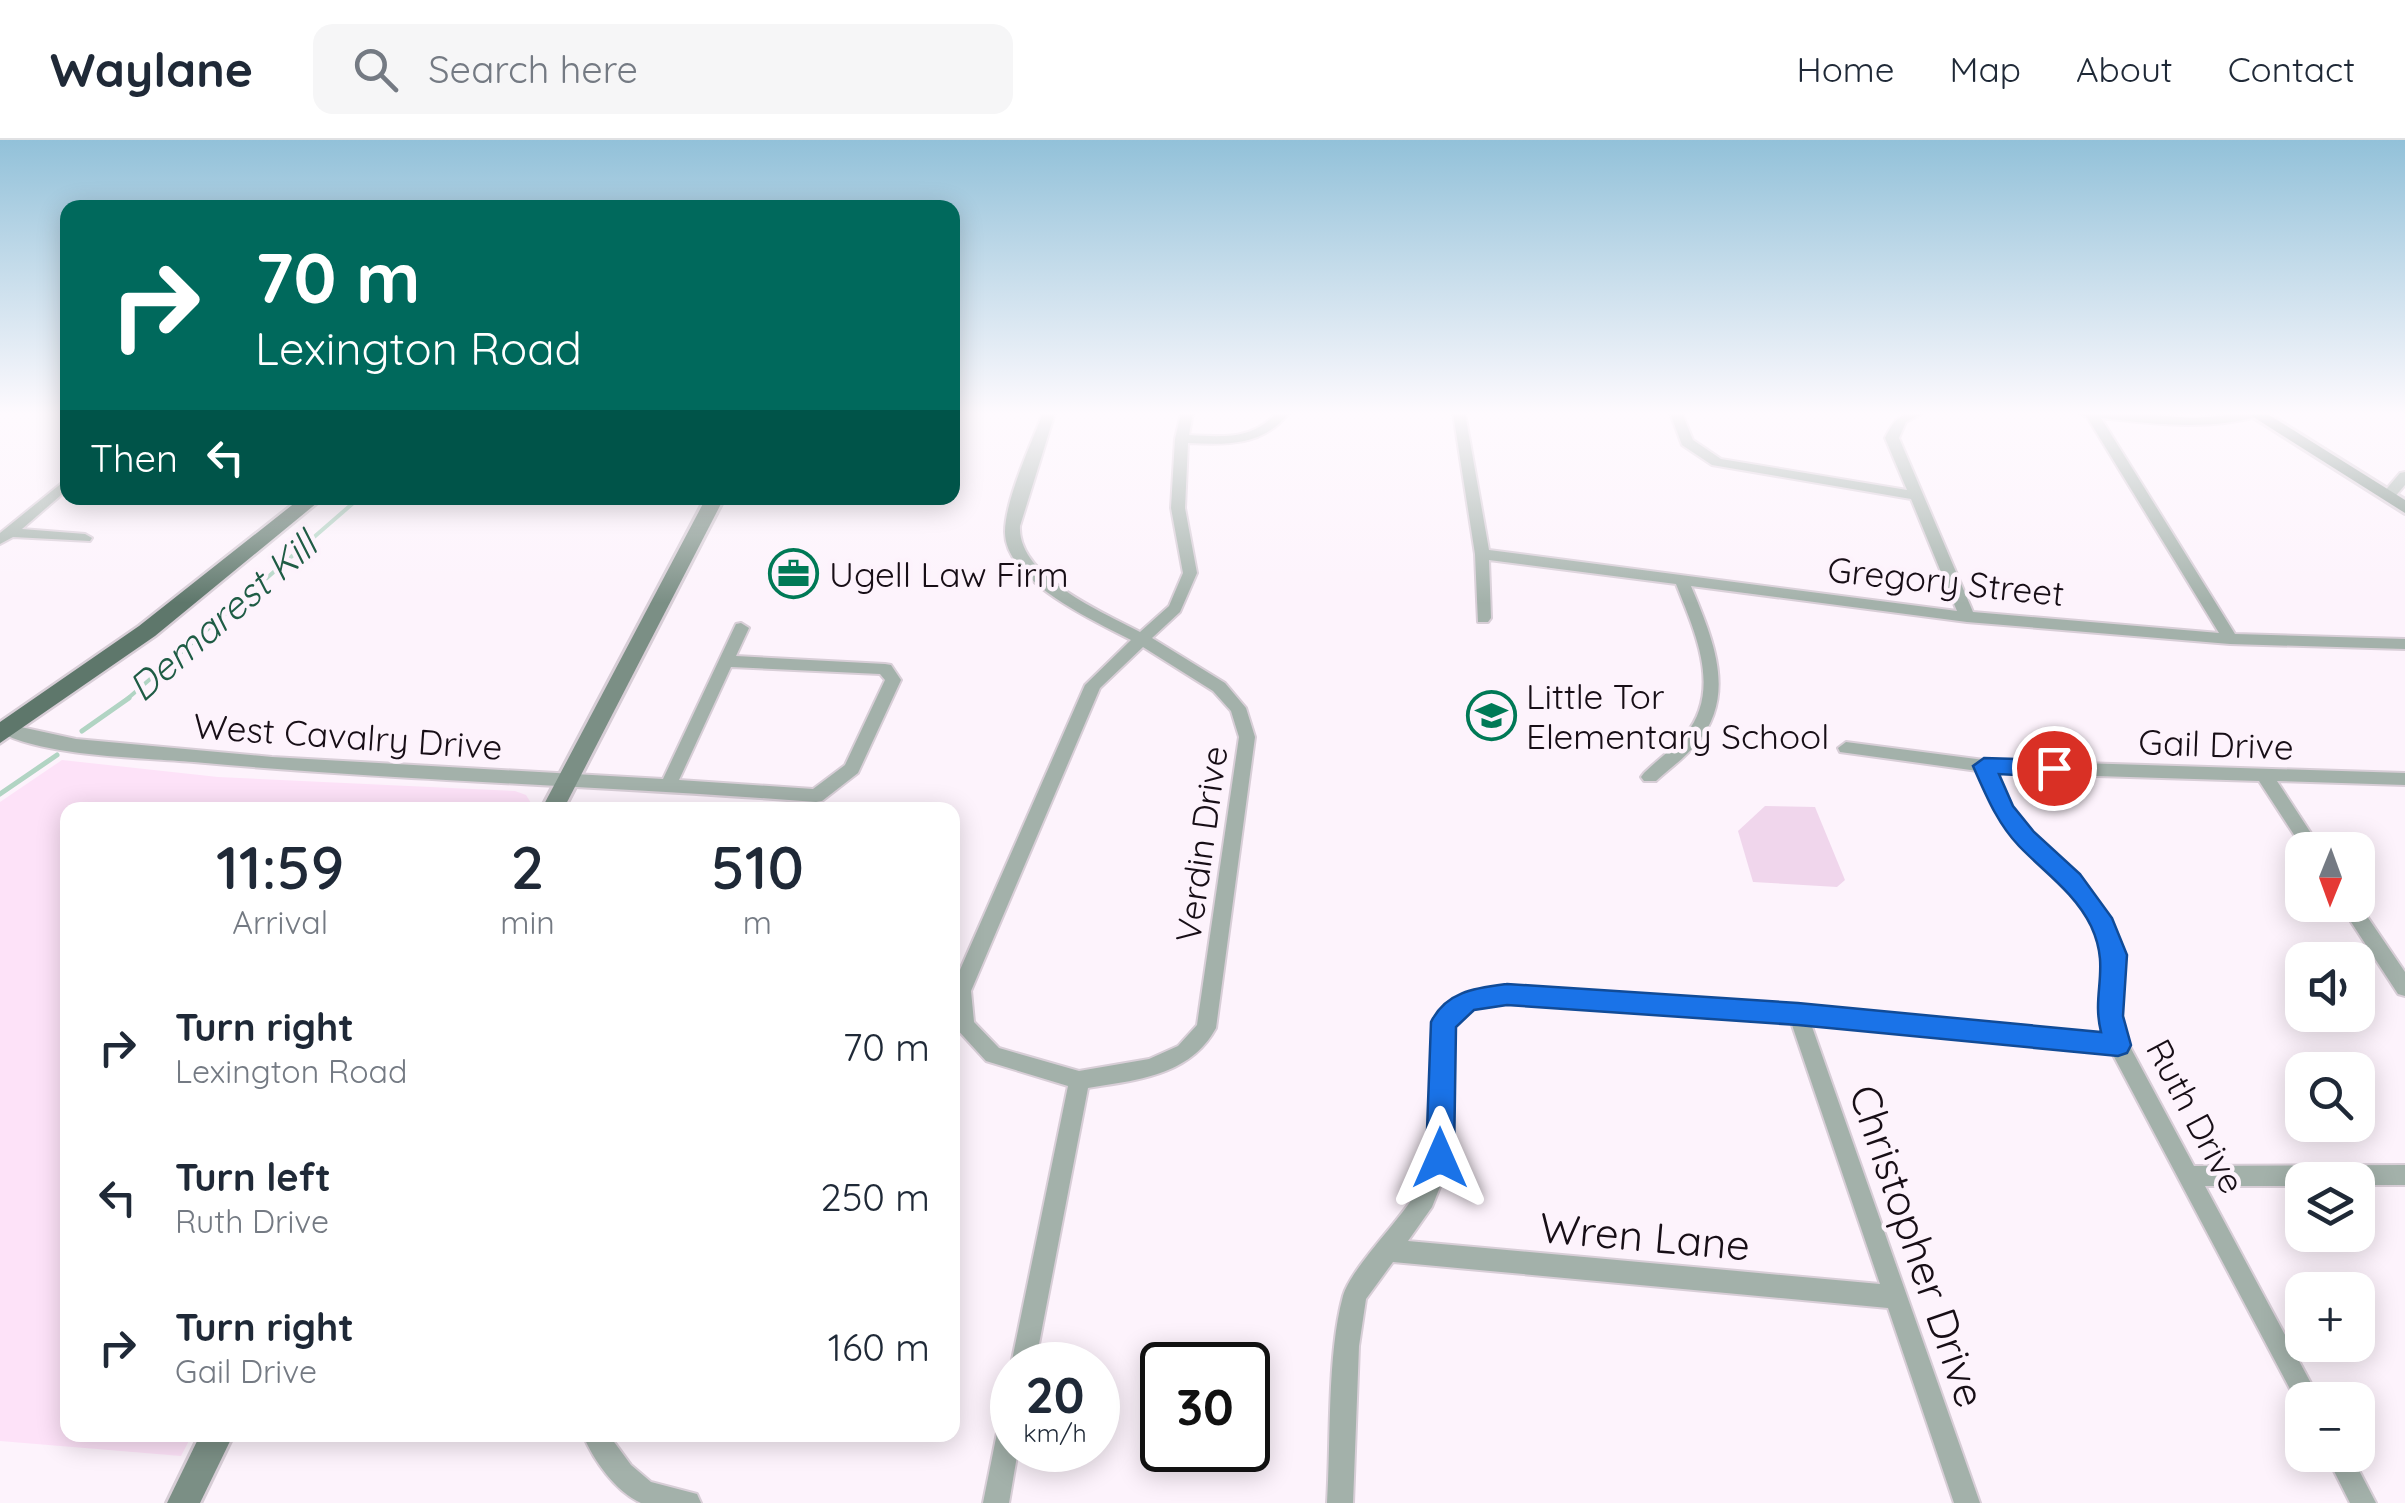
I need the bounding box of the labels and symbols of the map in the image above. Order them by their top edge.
water label: Demarest Kill [118,518,329,711]
street label: Gregory Street [1826,547,2066,615]
office icon: Ugell Law Firm [768,548,820,600]
place label: Ugell Law Firm [829,552,1069,596]
place label: Little Tor Elementary School [1526,674,1829,758]
school or university icon: Little Tor Elementary School [1465,690,1517,742]
street label: West Cavalry Drive [192,703,504,769]
street label: Gail Drive [2138,719,2294,769]
pin [2012,726,2097,811]
street label: Verdin Drive [1165,743,1237,945]
north arrow [2285,832,2375,922]
street label: Ruth Drive [2137,1031,2255,1201]
street label: Christopher Drive [1838,1078,1998,1414]
position arrow [1388,1106,1492,1210]
street label: Wren Lane [1538,1200,1752,1272]
speed limit sign: 30 [1140,1342,1270,1472]

